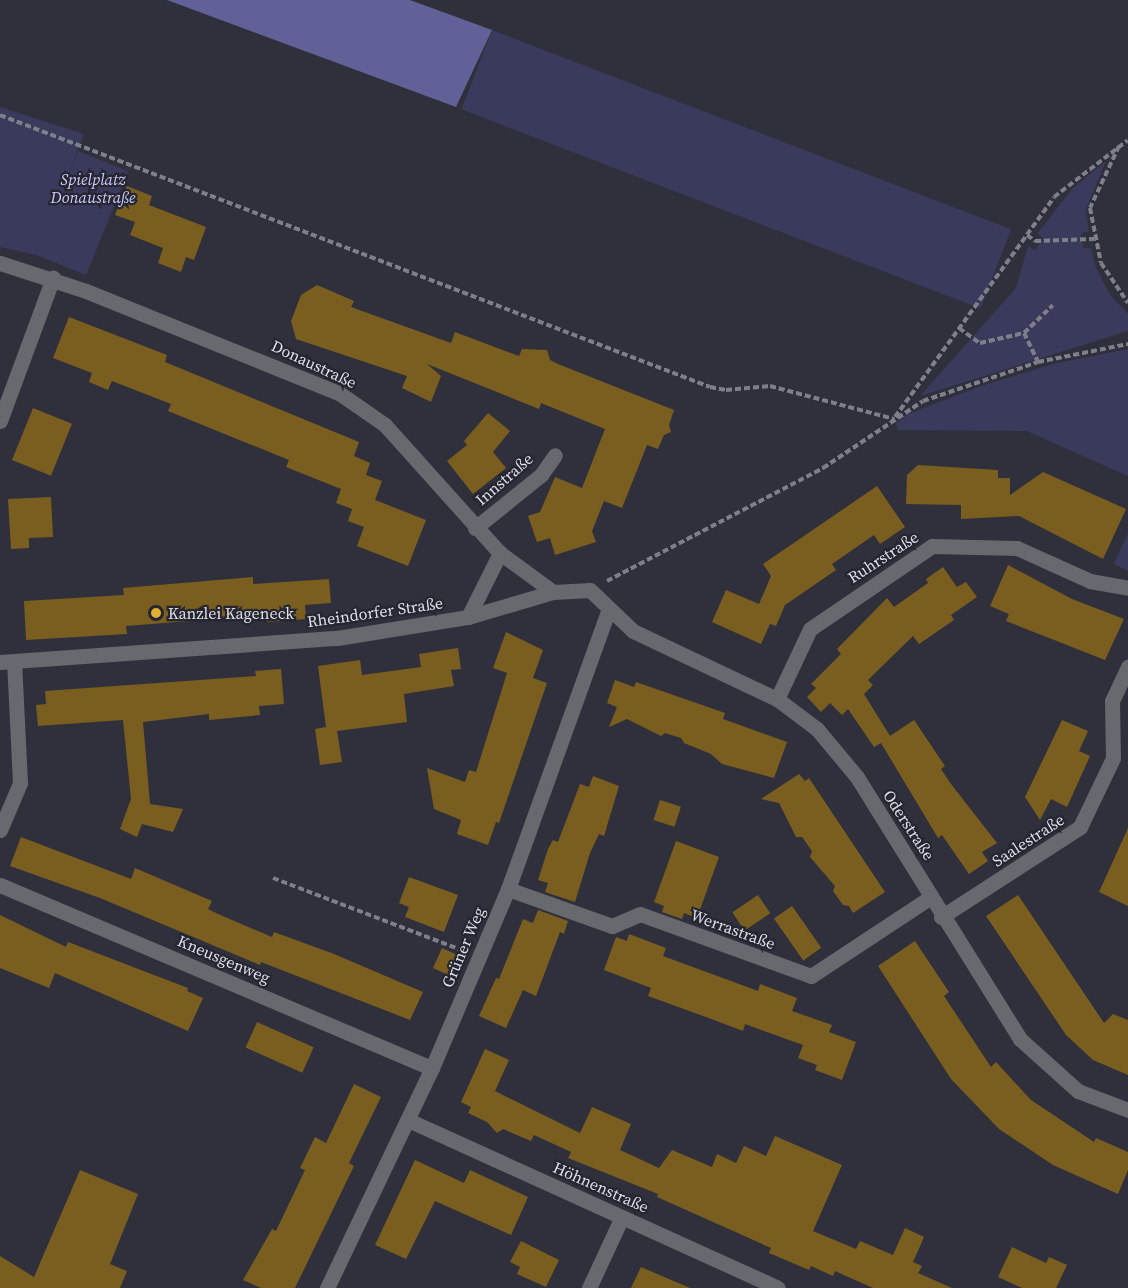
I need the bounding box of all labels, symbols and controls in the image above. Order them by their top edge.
park label: Spielplatz Donaustraße [51,169,135,207]
street label: Donaustraße [268,336,360,392]
street label: Innstraße [471,449,537,509]
street label: Ruhrstraße [844,527,922,587]
street label: Rheindorfer Straße [306,593,444,631]
place label: Kanzlei Kageneck [168,603,294,623]
marker: Kanzlei Kageneck [149,606,163,620]
street label: Oderstraße [879,786,939,864]
street label: Saalestraße [988,810,1068,870]
street label: Grüner Weg [437,904,489,990]
street label: Werrastraße [688,905,778,953]
street label: Kneusgenweg [175,931,273,987]
street label: Höhnenstraße [550,1157,652,1217]

